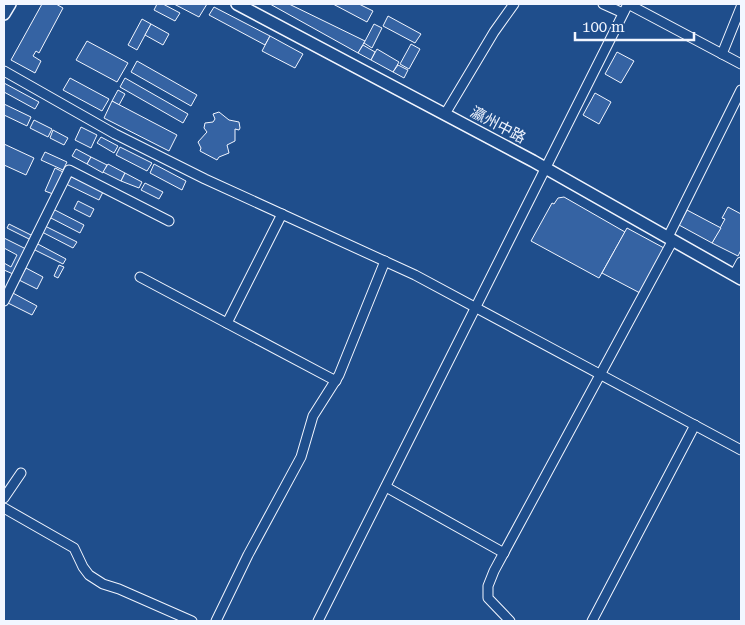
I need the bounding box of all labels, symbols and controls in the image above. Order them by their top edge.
scale bar [575,10,694,42]
text: 100 m [582,18,625,36]
street label: 瀛州中路 [467,103,529,147]

